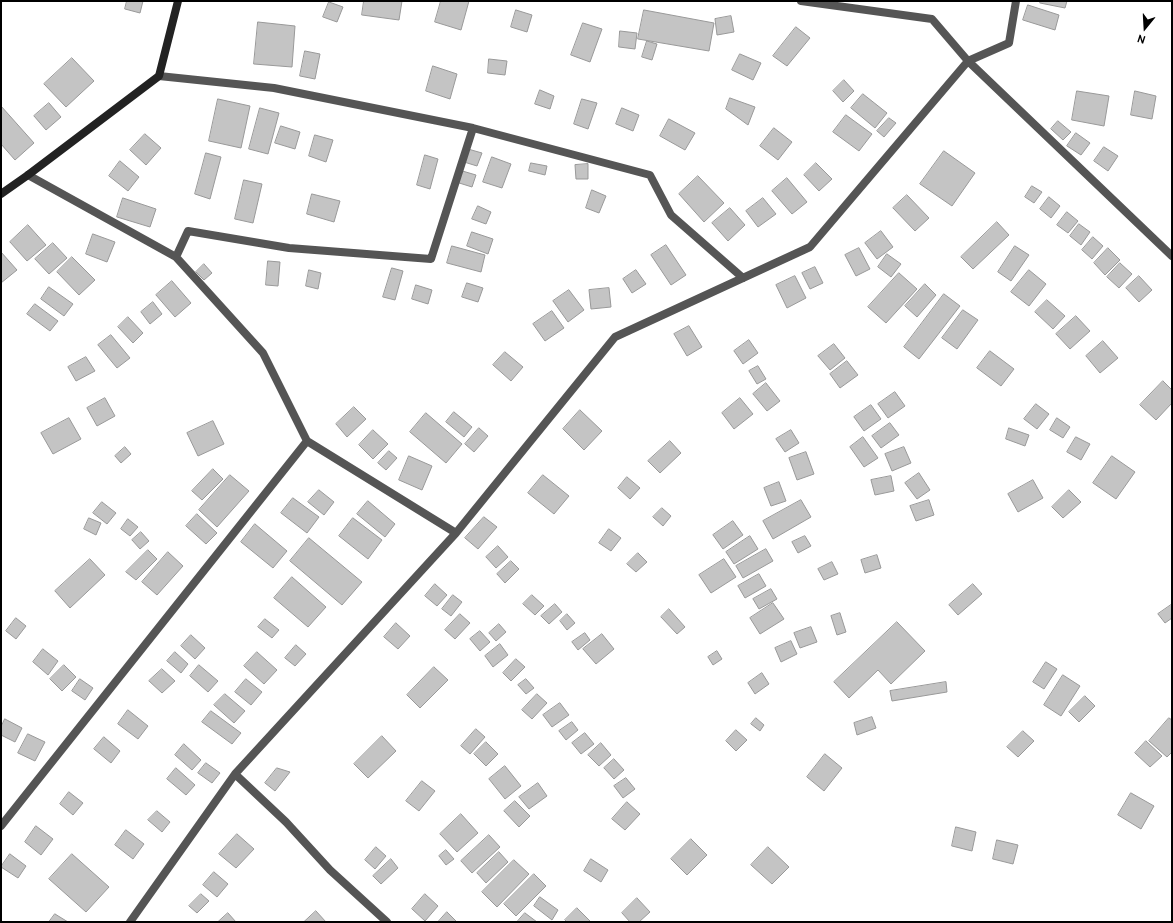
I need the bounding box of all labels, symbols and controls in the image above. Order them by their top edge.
north arrow [1125,8,1165,48]
text: N [1135,32,1147,47]

